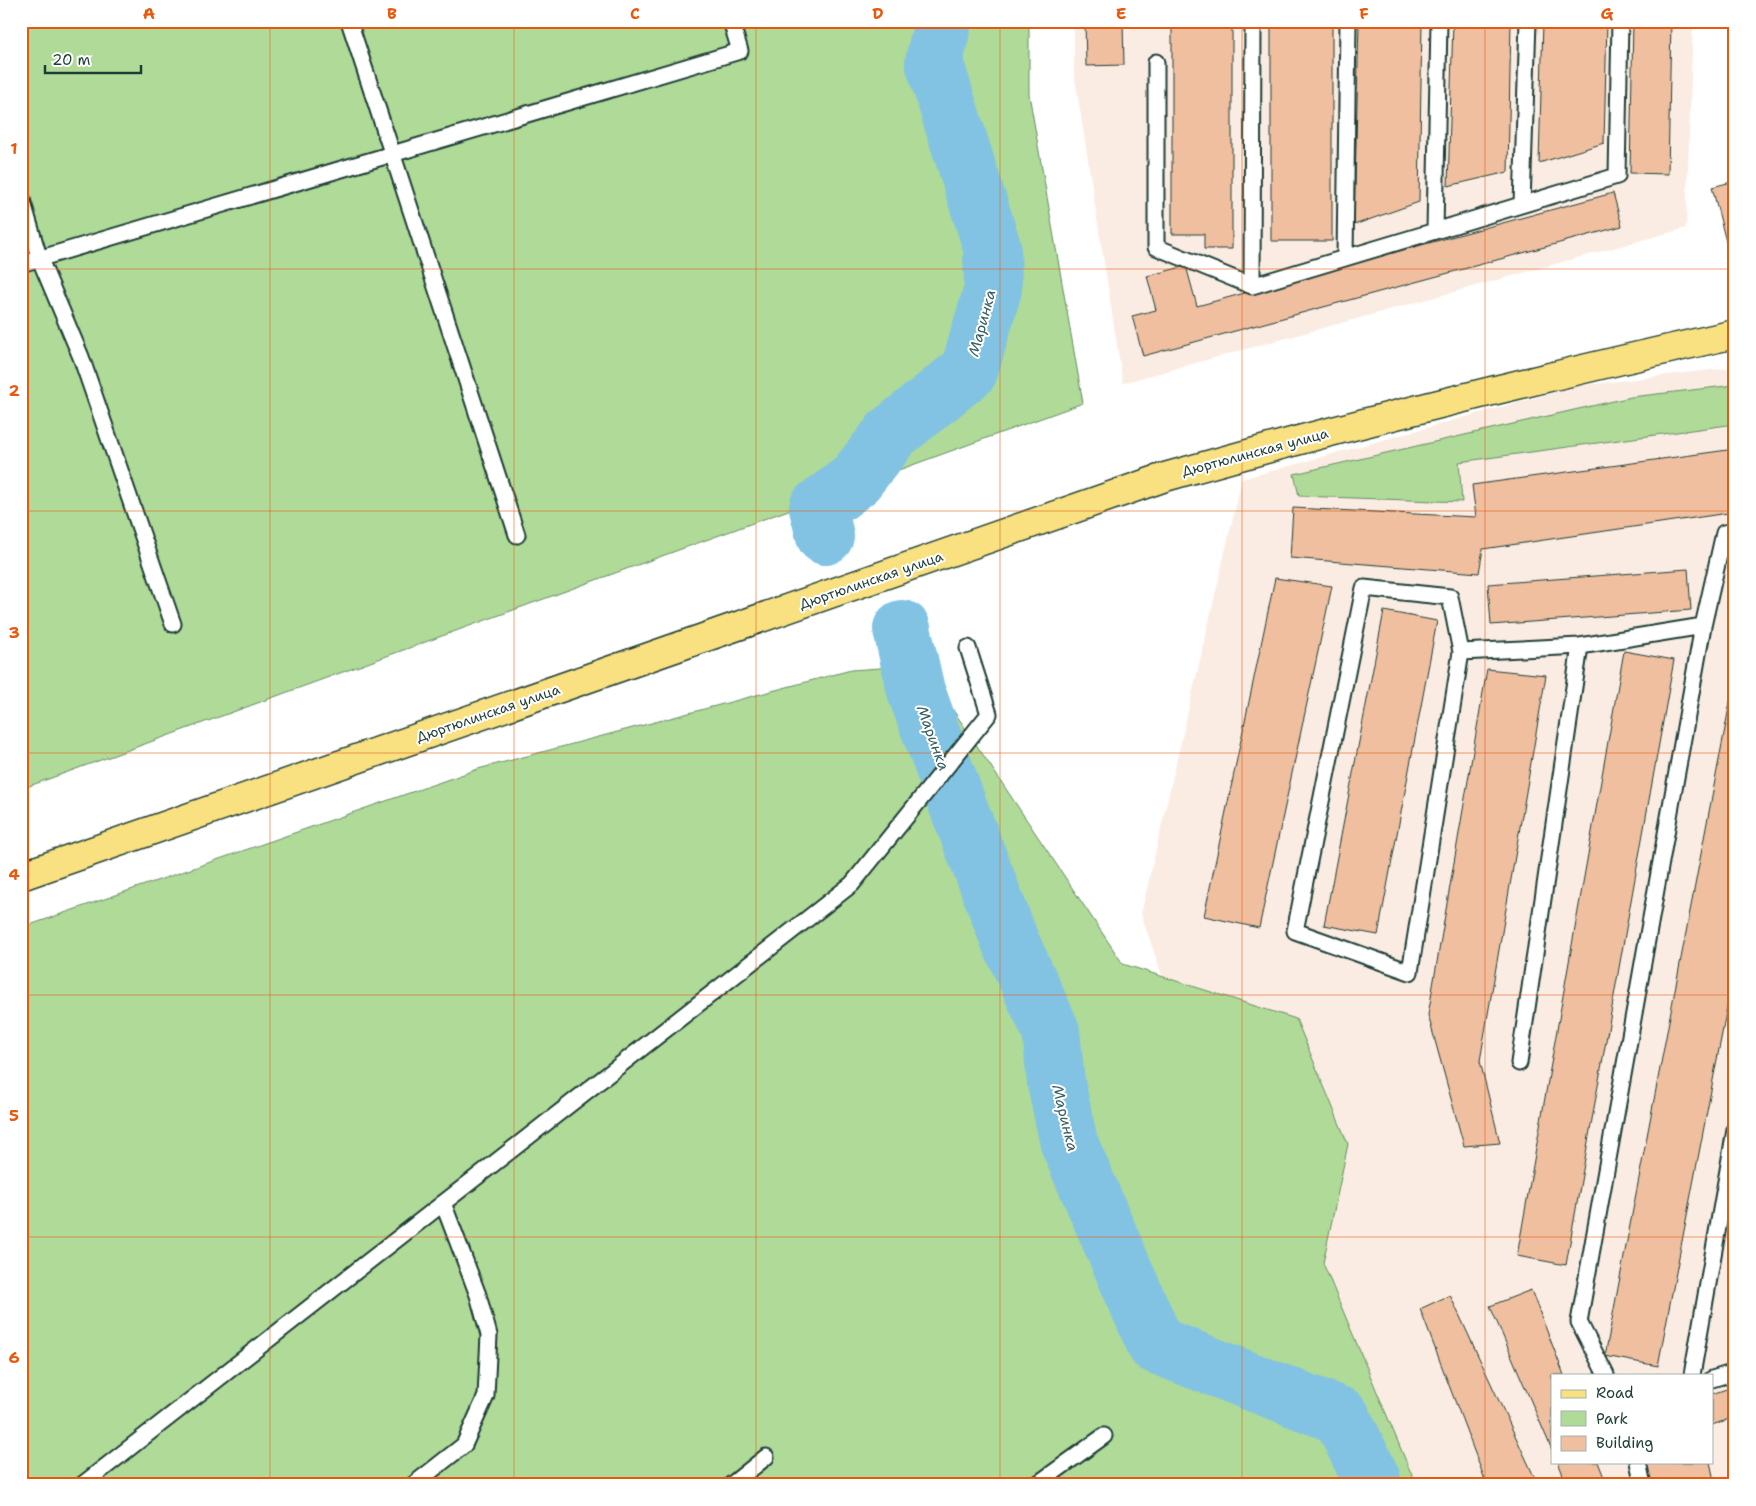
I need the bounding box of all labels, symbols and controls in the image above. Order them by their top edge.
text: A [143,3,155,24]
text: B [387,3,397,24]
text: C [630,3,640,24]
text: D [872,3,884,24]
text: E [1116,3,1126,24]
text: F [1359,3,1369,24]
text: G [1601,3,1614,24]
scale bar [45,42,141,74]
text: 20 m [52,50,91,70]
text: 1 [10,138,18,159]
water label: Маринка [964,287,1000,359]
text: 2 [8,380,20,401]
street label: Дюртюлинская улица [1180,424,1331,480]
street label: Дюртюлинская улица [797,547,946,613]
text: 3 [8,622,20,643]
street label: Дюртюлинская улица [414,680,563,746]
water label: Маринка [912,702,954,774]
text: 4 [8,864,20,885]
water label: Маринка [1047,1082,1083,1154]
text: 5 [9,1105,19,1126]
text: 6 [8,1347,20,1368]
legend [1551,1374,1714,1464]
text: Road [1596,1383,1634,1403]
text: Park [1596,1409,1628,1429]
text: Building [1596,1433,1653,1453]

